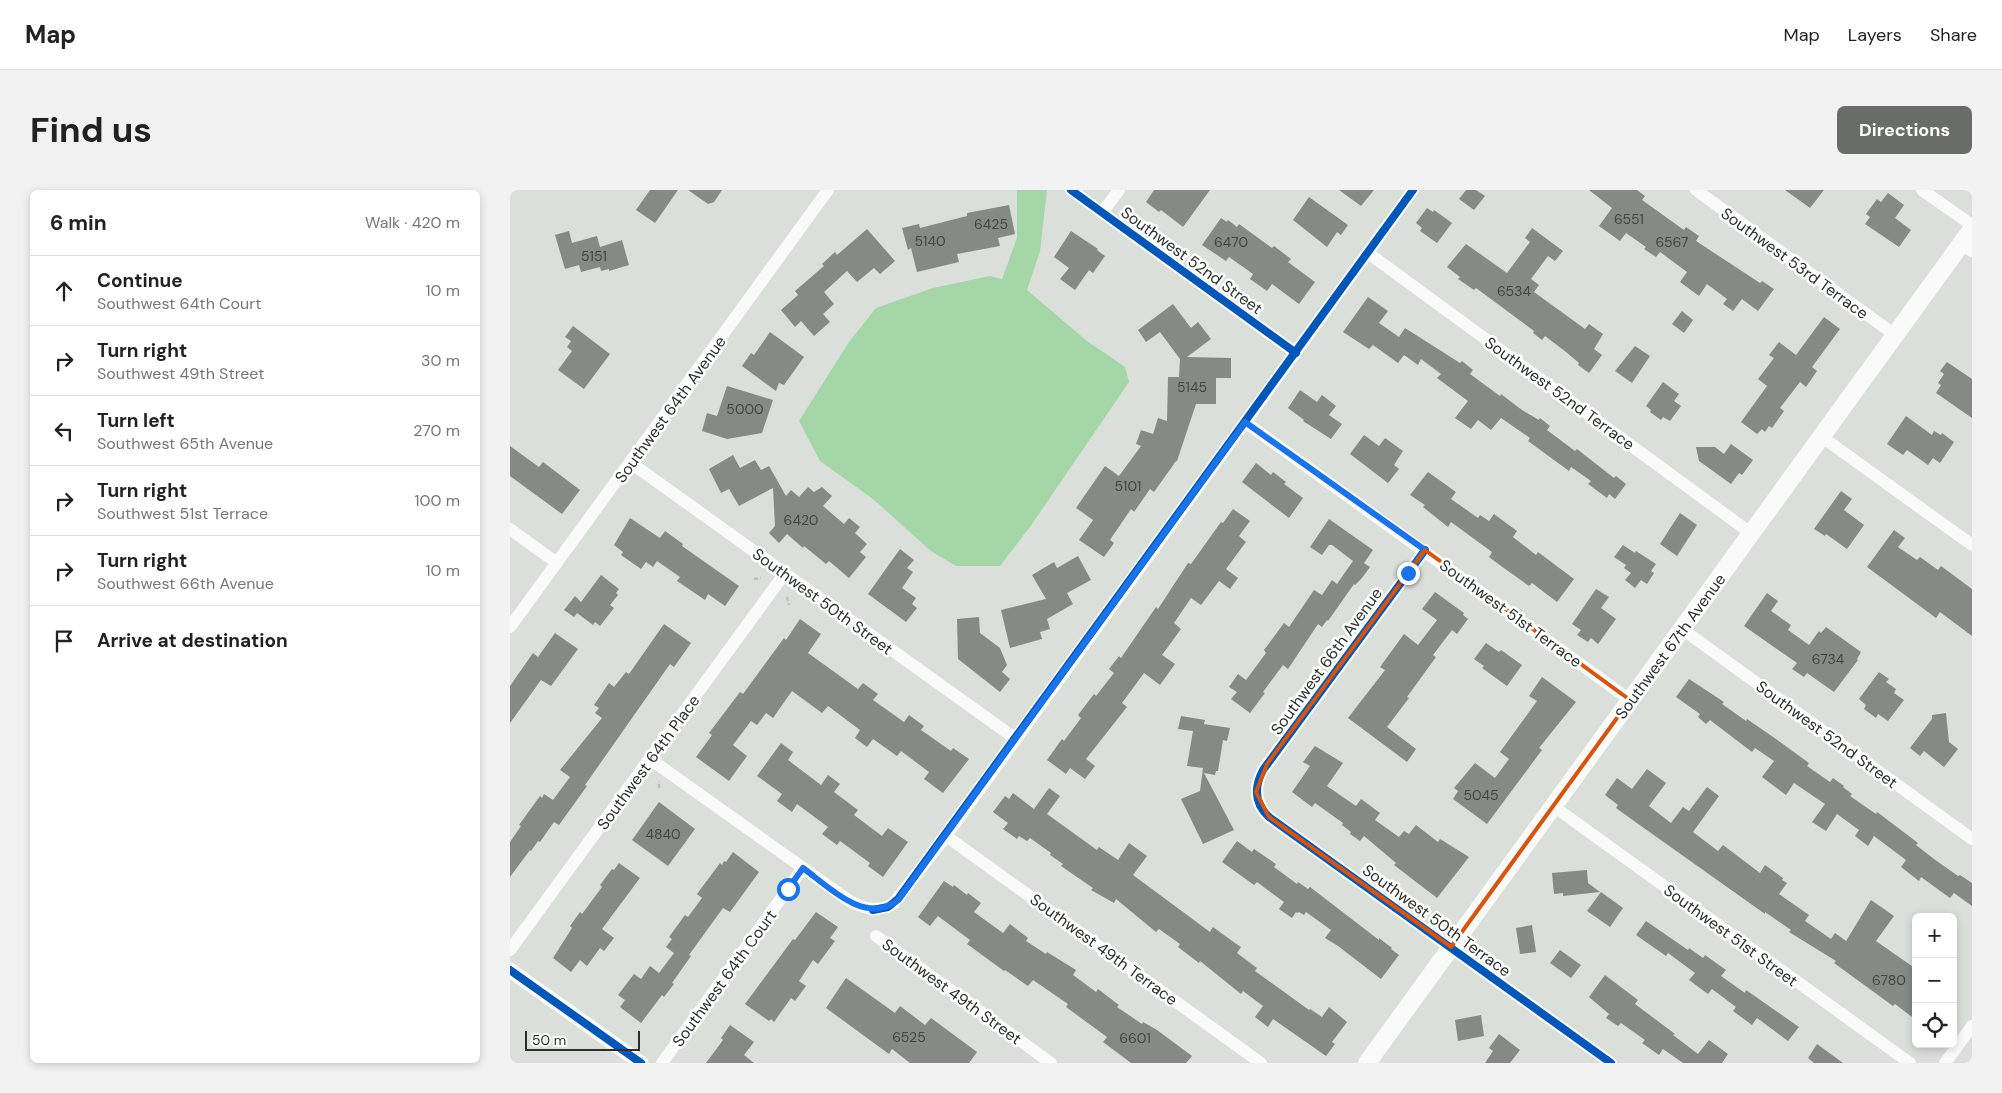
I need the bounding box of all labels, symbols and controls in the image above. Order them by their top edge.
text: Map [25,19,76,50]
text: Map [1784,23,1820,47]
text: Layers [1848,23,1902,47]
text: Share [1930,23,1977,47]
button: Directions [1837,106,1972,154]
text: Find us [30,107,152,153]
street label: Southwest 52nd Street [1117,202,1267,319]
street label: Southwest 53rd Terrace [1717,203,1873,324]
text: 6 min [50,209,107,237]
house number: 6551 [1614,210,1644,228]
text: Walk · 420 m [365,212,460,233]
house number: 6425 [974,215,1008,233]
house number: 5140 [915,232,945,250]
house number: 6470 [1214,233,1248,251]
house number: 6567 [1656,233,1688,251]
house number: 5151 [581,247,607,265]
text: Continue [97,268,183,293]
icon: ahead [50,277,78,305]
text: 10 m [426,280,460,301]
house number: 6534 [1497,282,1531,300]
text: Southwest 64th Court [97,293,261,314]
street label: Southwest 64th Avenue [610,332,731,487]
street label: Southwest 52nd Terrace [1481,332,1639,455]
text: Turn right [97,338,187,363]
icon: right [50,347,78,375]
text: 30 m [421,350,460,371]
text: Southwest 49th Street [97,363,264,384]
house number: 5145 [1177,378,1207,396]
house number: 5000 [726,400,764,418]
text: Turn left [97,408,175,433]
icon: left [50,417,78,445]
text: 270 m [413,420,460,441]
text: Southwest 65th Avenue [97,433,273,454]
house number: 5101 [1115,477,1141,495]
text: Turn right [97,478,187,503]
icon: right [50,487,78,515]
text: 100 m [415,490,460,511]
text: Southwest 51st Terrace [97,503,268,524]
house number: 6420 [784,511,818,529]
street label: Southwest 50th Street [748,543,897,659]
text: Turn right [97,548,187,573]
street label: Southwest 51st Terrace [1435,555,1586,672]
icon: right [50,557,78,585]
text: 10 m [426,560,460,581]
route end [1397,562,1420,585]
street label: Southwest 67th Avenue [1611,569,1730,723]
text: Southwest 66th Avenue [97,573,274,594]
street label: Southwest 66th Avenue [1266,584,1387,739]
icon: arrive [50,627,78,655]
text: Arrive at destination [97,628,288,653]
house number: 6734 [1812,650,1845,668]
street label: Southwest 52nd Street [1752,676,1902,793]
street label: Southwest 64th Place [592,691,704,834]
house number: 5045 [1463,786,1499,804]
house number: 4840 [645,825,681,843]
street label: Southwest 50th Terrace [1358,859,1515,981]
route start [777,878,800,901]
street label: Southwest 51st Street [1659,880,1802,991]
street label: Southwest 49th Terrace [1026,889,1182,1010]
street label: Southwest 64th Court [668,906,781,1051]
map controls [1912,913,1957,1048]
button: + [1912,913,1957,958]
street label: Southwest 49th Street [878,934,1026,1049]
button: − [1912,958,1957,1003]
house number: 6780 [1872,971,1906,989]
button: locate [1912,1003,1957,1048]
scale bar [525,1028,640,1051]
house number: 6525 [892,1028,926,1046]
house number: 6601 [1119,1029,1151,1047]
text: 50 m [532,1031,566,1049]

